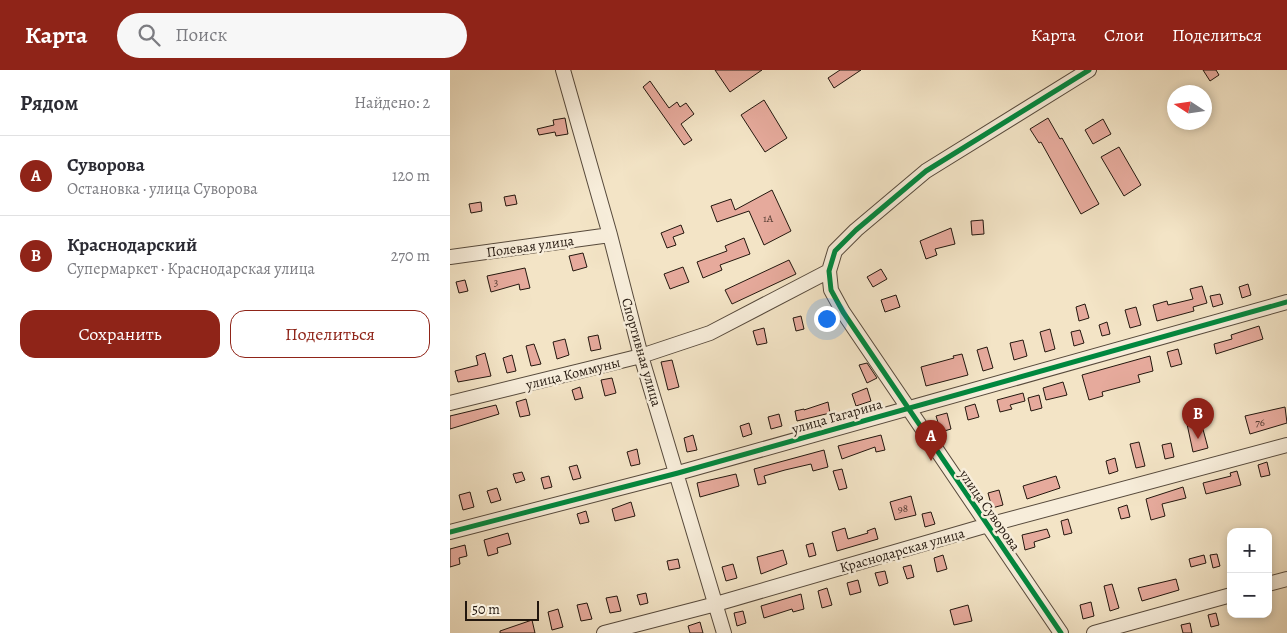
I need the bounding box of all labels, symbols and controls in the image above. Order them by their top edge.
search box [117,13,467,58]
text: Карта [25,19,87,51]
icon: search [135,21,163,49]
text: Поиск [175,22,227,48]
text: Карта [1031,23,1076,47]
text: Слои [1104,23,1144,47]
text: Поделиться [1172,23,1262,47]
north arrow [1167,85,1212,130]
text: Рядом [20,89,78,117]
text: Найдено: 2 [354,92,430,114]
text: Суворова [67,152,145,178]
text: A [31,165,41,187]
text: 120 m [392,165,430,187]
text: Остановка · улица Суворова [67,178,258,200]
house number: 1А [763,211,774,226]
street label: Полевая улица [485,231,576,262]
text: Краснодарский [67,232,197,258]
text: B [31,245,41,267]
text: 270 m [391,245,430,267]
text: Супермаркет · Краснодарская улица [67,258,315,280]
house number: 3 [494,275,498,290]
street label: Спортивная улица [617,296,666,409]
your location [814,306,840,332]
button: Сохранить [20,310,220,358]
button: Поделиться [230,310,430,358]
street label: улица Коммуны [523,353,622,395]
street label: улица Гагарина [789,394,885,439]
pin: B [1182,398,1214,439]
house number: 76 [1255,415,1265,430]
pin: A [915,420,947,461]
street label: улица Суворова [954,465,1025,555]
house number: 98 [898,501,908,516]
street label: Краснодарская улица [837,523,967,577]
map controls [1227,528,1272,618]
button: + [1227,528,1272,573]
button: − [1227,573,1272,618]
scale bar [465,598,539,621]
text: 50 m [472,600,500,619]

